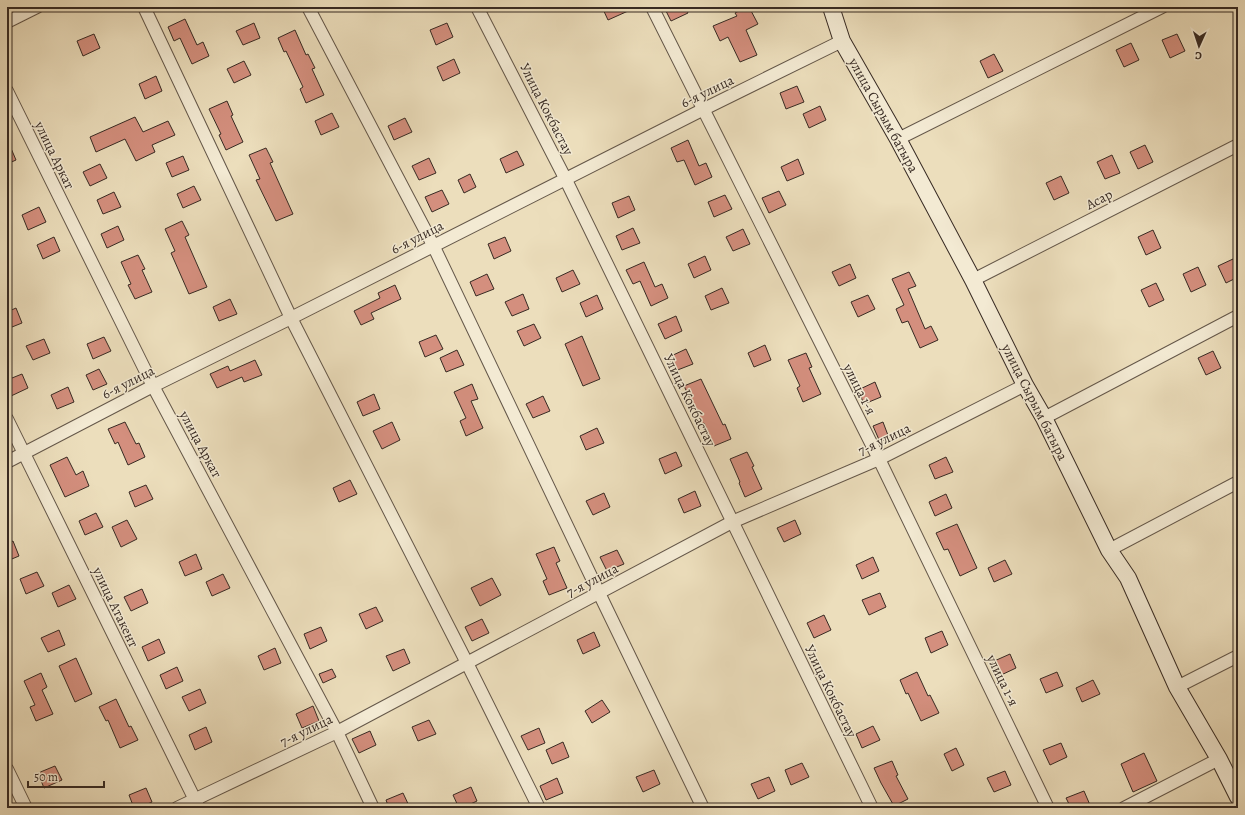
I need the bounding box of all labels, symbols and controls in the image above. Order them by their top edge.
north arrow [1179,26,1219,66]
text: С [1195,48,1202,63]
street label: улица Сырым батыра [844,54,923,176]
street label: Улица Кокбастау [515,60,578,159]
street label: 6-я улица [678,70,737,112]
street label: улица Аркат [29,117,79,192]
street label: Асар [1082,185,1116,215]
street label: 6-я улица [388,216,447,259]
street label: улица Сырым батыра [996,340,1072,464]
street label: Улица Кокбастау [659,351,720,450]
street label: улица 1-я [838,359,881,418]
street label: 6-я улица [99,361,158,404]
street label: улица Аркат [174,406,226,481]
street label: 7-я улица [855,418,914,460]
street label: 7-я улица [563,559,622,602]
street label: улица Атакент [87,563,143,651]
street label: Улица Кокбастау [800,642,861,741]
street label: улица 1-я [981,650,1023,709]
street label: 7-я улица [277,709,336,751]
scale bar [28,763,104,789]
text: 50 m [34,769,58,785]

